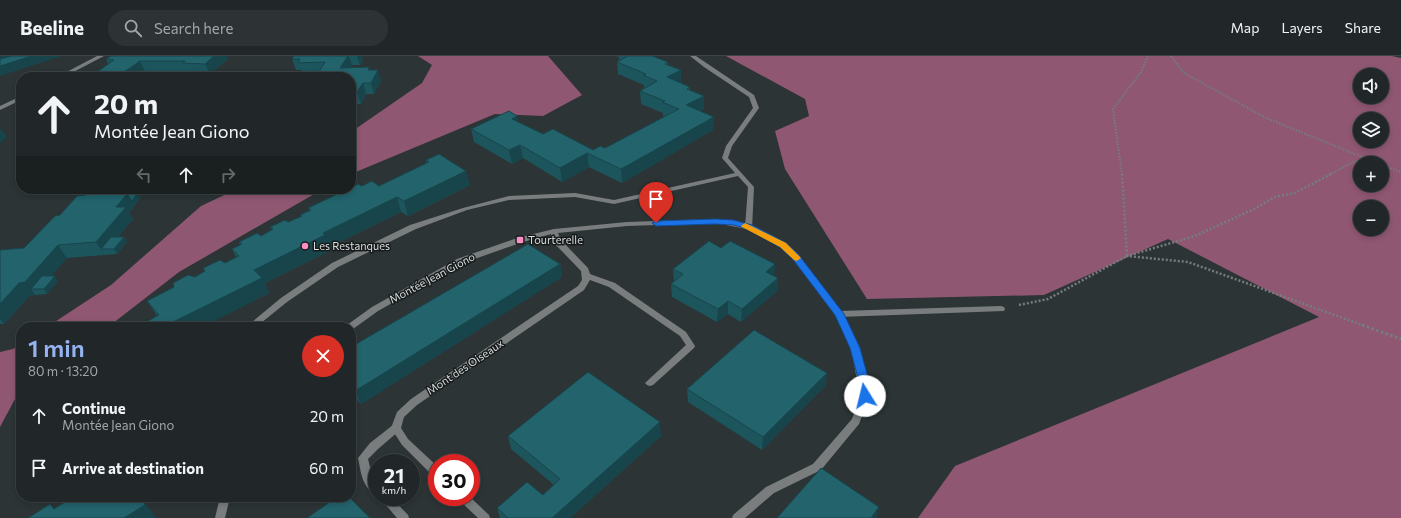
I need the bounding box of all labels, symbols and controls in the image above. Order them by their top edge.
search box [108,10,388,46]
text: Beeline [20,16,84,39]
icon: search [122,17,144,39]
text: Search here [154,19,233,37]
text: Map [1231,19,1259,36]
text: Layers [1281,19,1323,36]
text: Share [1345,19,1381,36]
map controls [1353,68,1389,236]
button: sound [1353,68,1389,104]
text: 20 m [94,86,158,120]
icon: ahead [28,88,80,140]
button: layers [1353,112,1389,148]
text: Montée Jean Giono [94,120,250,142]
button: + [1353,156,1389,192]
icon: left [133,164,155,186]
icon: ahead [175,164,197,186]
icon: right [217,164,239,186]
pin [639,182,673,223]
icon: arrive [645,188,667,210]
button: − [1353,200,1389,236]
place label: Tourterelle [528,233,583,246]
marker: Tourterelle [515,235,525,245]
place label: Les Restanques [313,239,390,252]
marker: Les Restanques [300,241,310,251]
street label: Montée Jean Giono [387,249,478,306]
text: 1 min [28,333,85,362]
button: close [302,335,344,377]
street label: Mont des Oiseaux [424,336,506,397]
text: 80 m · 13:20 [28,363,98,379]
position arrow [844,375,886,417]
text: Continue [62,399,126,417]
icon: ahead [28,405,50,427]
text: 20 m [310,407,344,425]
text: Montée Jean Giono [62,417,174,433]
speed limit sign: 30 [428,454,480,506]
icon: arrive [28,457,50,479]
text: Arrive at destination [62,459,204,477]
text: 60 m [309,459,344,477]
text: 21 [384,463,404,487]
text: km/h [382,484,406,496]

